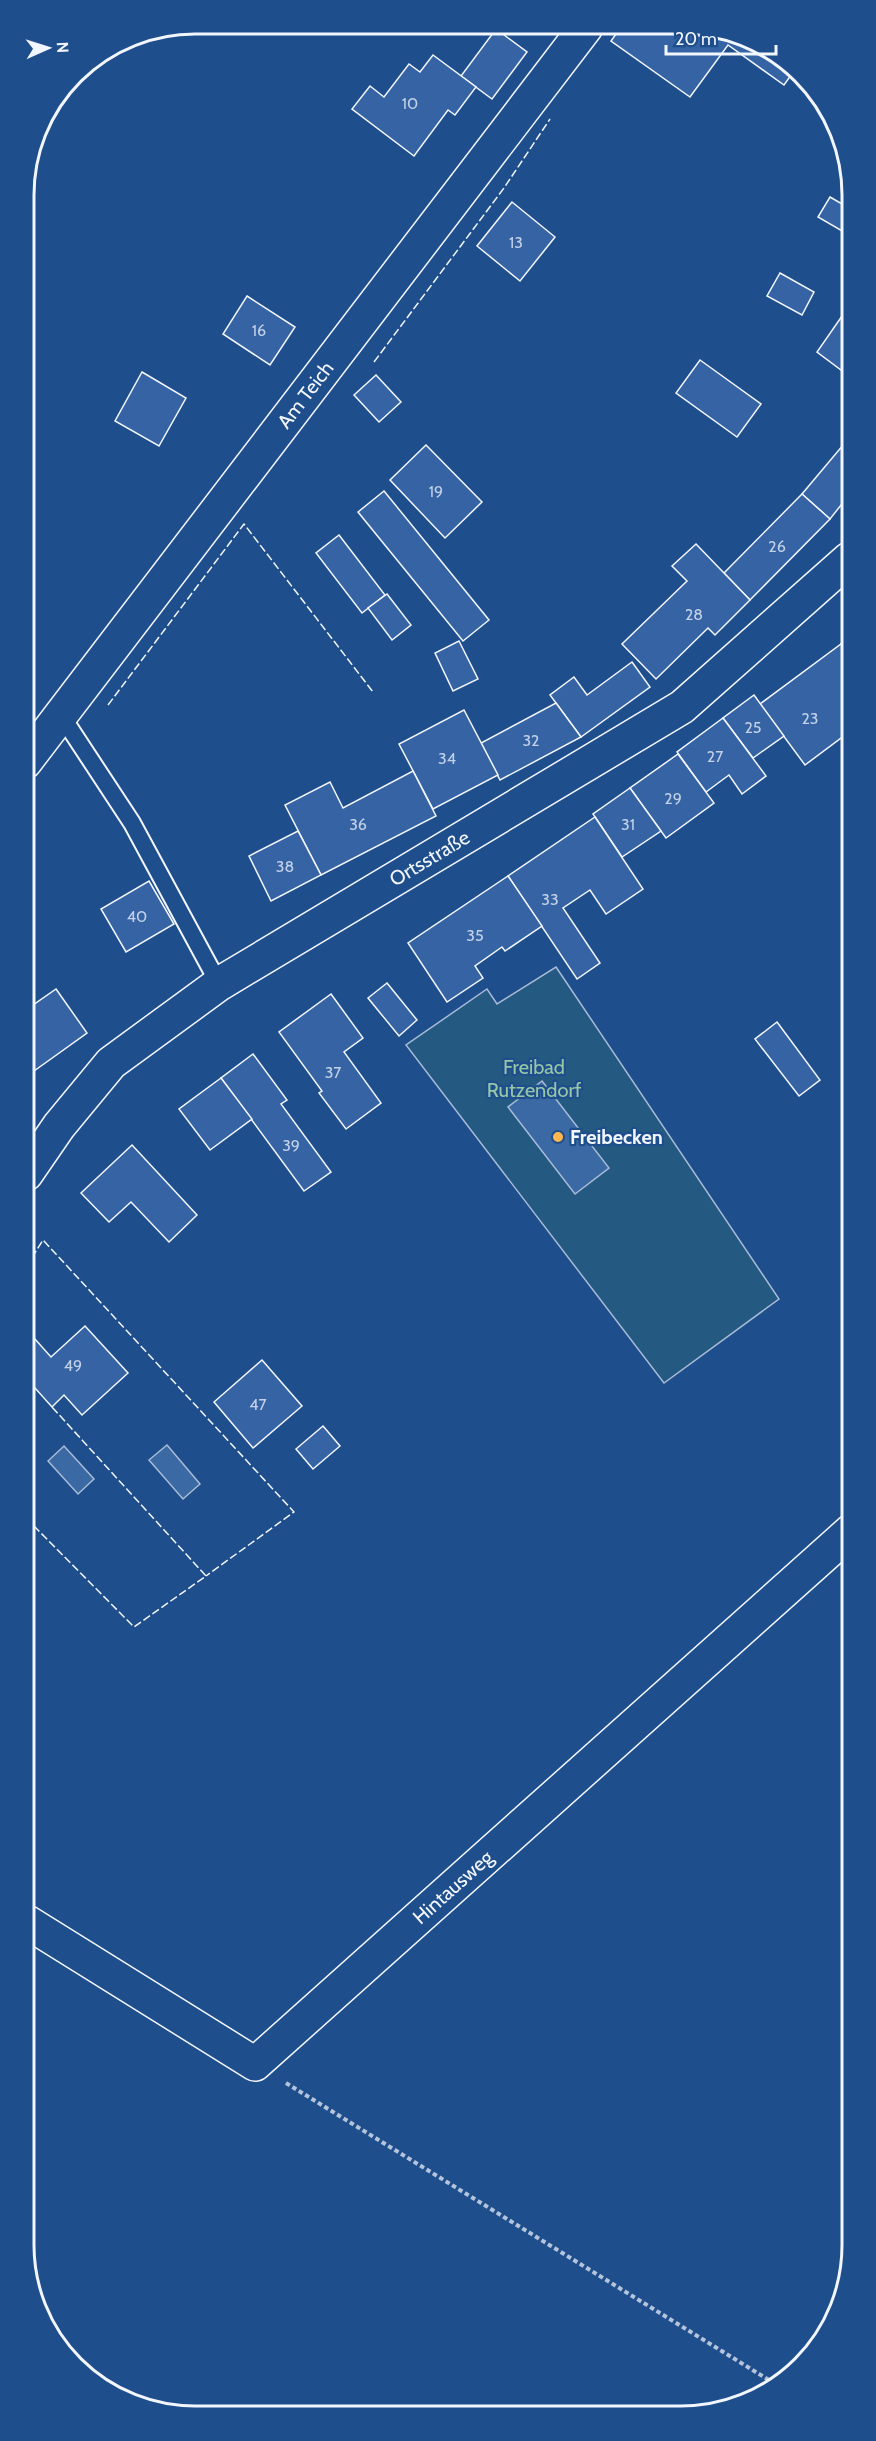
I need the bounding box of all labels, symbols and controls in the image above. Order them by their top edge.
north arrow [18,18,78,78]
scale bar [666,18,776,56]
text: 20 m [675,28,717,50]
text: N [53,41,72,53]
house number: 10 [402,94,418,113]
house number: 13 [509,233,523,252]
house number: 16 [252,321,266,340]
street label: Am Teich [272,357,338,433]
house number: 19 [429,482,443,501]
house number: 26 [768,537,786,556]
house number: 28 [685,605,703,624]
house number: 23 [801,709,819,728]
house number: 25 [744,718,762,737]
house number: 32 [522,731,540,750]
house number: 27 [707,747,723,766]
house number: 34 [438,749,456,768]
house number: 29 [664,789,682,808]
house number: 36 [349,815,367,834]
house number: 31 [621,815,635,834]
street label: Ortsstraße [385,825,474,891]
house number: 38 [276,857,294,876]
house number: 33 [541,890,559,909]
house number: 40 [127,907,147,926]
house number: 35 [466,926,484,945]
park label: Freibad Rutzendorf [487,1055,582,1102]
house number: 37 [325,1063,341,1082]
place label: Freibecken [570,1125,663,1149]
marker: Freibecken [551,1130,565,1144]
house number: 39 [282,1136,300,1155]
house number: 49 [64,1356,82,1375]
house number: 47 [249,1395,267,1414]
street label: Hintausweg [408,1844,498,1929]

